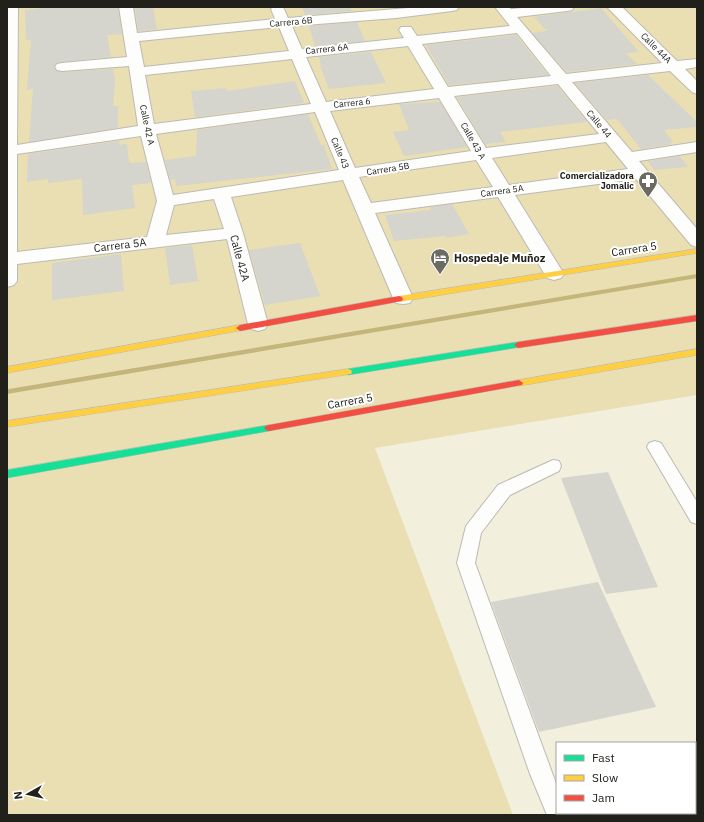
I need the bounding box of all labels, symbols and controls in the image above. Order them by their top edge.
street label: Carrera 6B [269,14,313,29]
street label: Calle 44A [639,30,674,65]
street label: Carrera 6A [305,41,349,56]
street label: Carrera 6 [333,95,371,110]
street label: Calle 42 A [138,104,157,146]
street label: Calle 44 [585,107,614,140]
street label: Calle 43 A [458,120,489,161]
street label: Calle 43 [329,135,352,170]
street label: Carrera 5B [366,160,410,177]
place label: Comercializadora Jomalic [560,170,634,191]
pharmacy icon: Comercializadora Jomalic [637,170,659,198]
street label: Carrera 5A [480,182,524,199]
street label: Calle 42A [227,233,253,283]
street label: Carrera 5A [93,235,147,255]
street label: Carrera 5 [610,239,658,259]
hotel icon: Hospedaje Muñoz [429,247,451,275]
place label: Hospedaje Muñoz [454,251,546,265]
street label: Carrera 5 [326,390,374,412]
legend [556,742,696,814]
text: Fast [592,750,615,765]
text: Slow [592,770,618,785]
north arrow [8,774,48,814]
text: N [11,790,26,800]
text: Jam [592,790,615,805]

